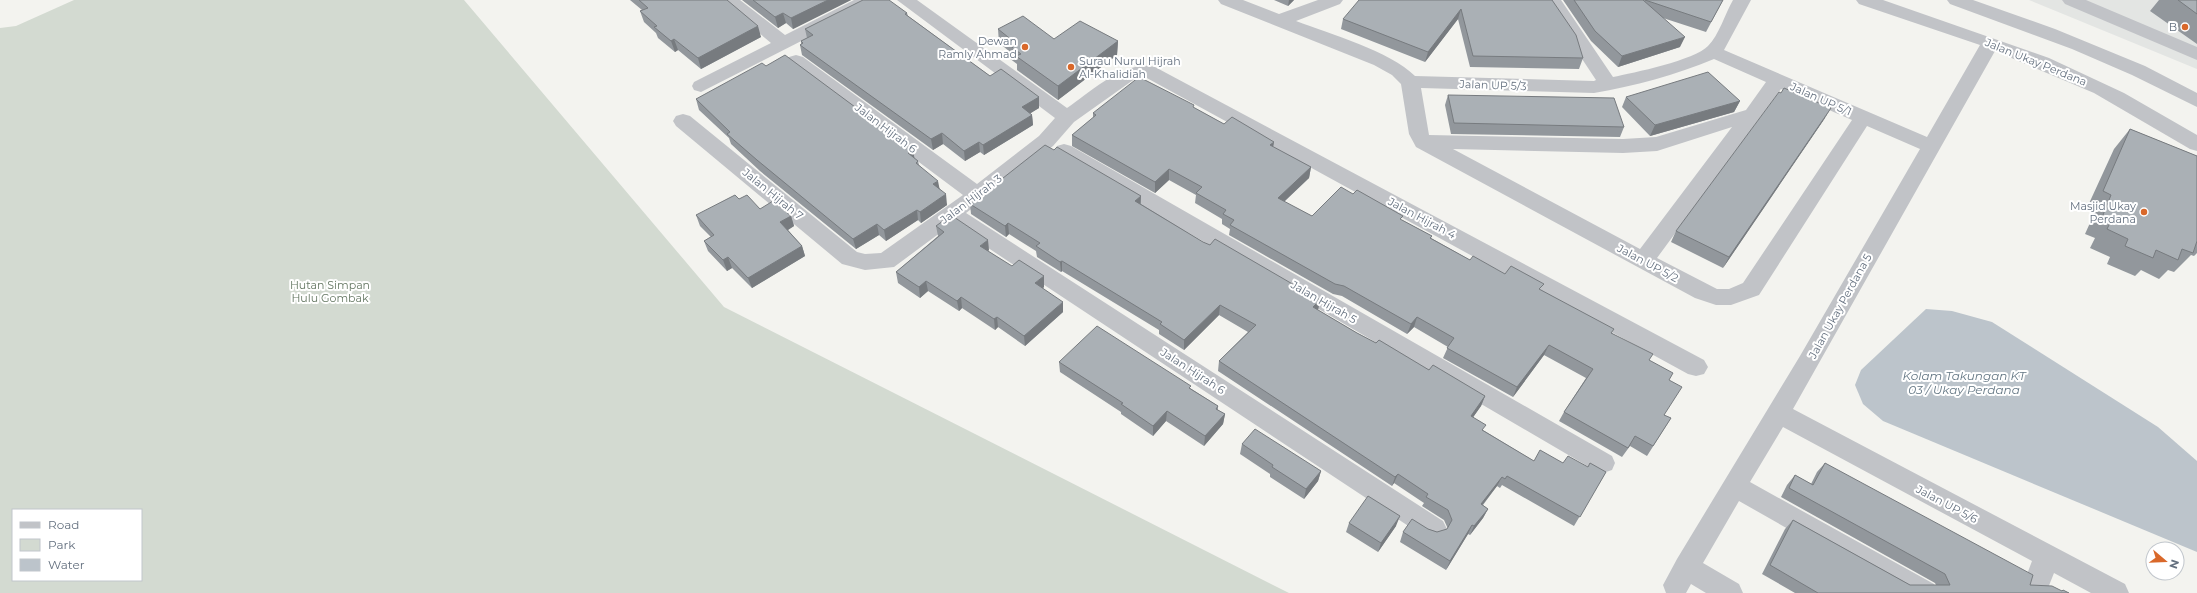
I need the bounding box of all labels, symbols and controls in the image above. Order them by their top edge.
place label: B [2169,20,2177,34]
marker: B [2180,22,2190,32]
place label: Dewan Ramly Ahmad [938,34,1017,61]
street label: Jalan Ukay Perdana [1982,35,2089,89]
marker: Dewan Ramly Ahmad [1020,42,1030,52]
place label: Surau Nurul Hijrah Al-Khalidiah [1079,54,1181,81]
marker: Surau Nurul Hijrah Al-Khalidiah [1066,62,1076,72]
street label: Jalan UP 5/3 [1458,77,1527,93]
street label: Jalan UP 5/1 [1787,79,1854,119]
street label: Jalan Hijrah 6 [851,99,920,156]
street label: Jalan Hijrah 7 [739,165,806,223]
street label: Jalan Hijrah 3 [937,171,1005,227]
street label: Jalan Hijrah 4 [1385,194,1459,242]
place label: Masjid Ukay Perdana [2070,199,2136,226]
marker: Masjid Ukay Perdana [2139,207,2149,217]
street label: Jalan UP 5/2 [1614,241,1681,285]
street label: Jalan Ukay Perdana 5 [1805,251,1875,362]
street label: Jalan Hijrah 5 [1288,277,1359,326]
park label: Hutan Simpan Hulu Gombak [290,278,370,305]
street label: Jalan Hijrah 6 [1157,344,1228,397]
water label: Kolam Takungan KT 03 / Ukay Perdana [1902,368,2027,397]
street label: Jalan UP 5/6 [1913,481,1980,526]
legend [12,509,142,581]
text: Road [48,517,79,532]
text: Park [48,537,76,552]
north arrow [2145,541,2185,581]
text: Water [48,557,85,572]
text: N [2166,558,2183,571]

